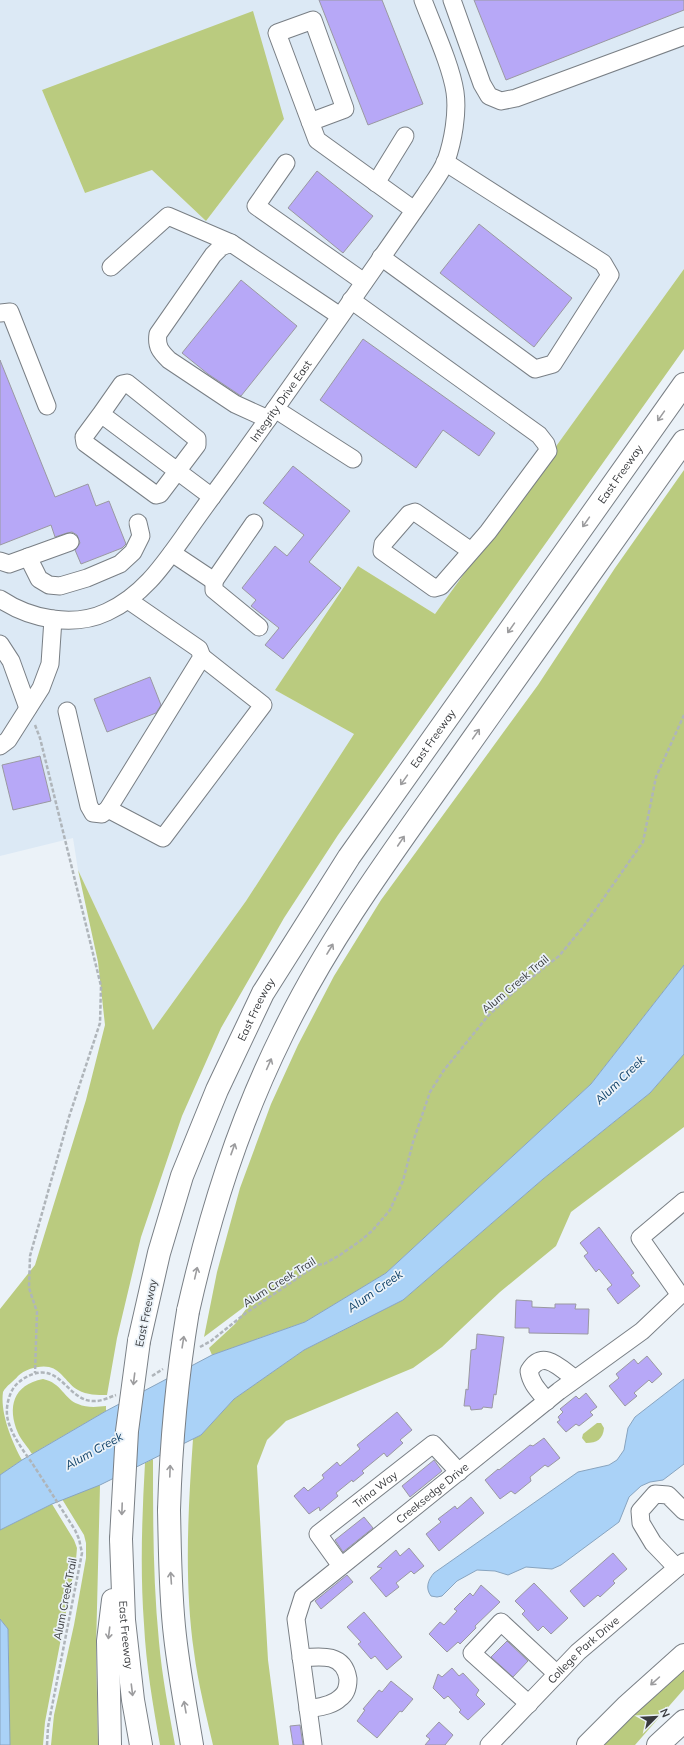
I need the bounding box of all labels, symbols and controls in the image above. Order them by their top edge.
street label: Integrity Drive East [247,357,315,444]
one-way arrow [657,410,665,421]
street label: East Freeway [595,442,646,506]
one-way arrow [582,516,590,527]
one-way arrow [507,622,516,633]
street label: East Freeway [407,706,459,771]
one-way arrow [472,729,480,740]
one-way arrow [400,774,408,785]
one-way arrow [397,835,406,846]
one-way arrow [326,944,334,955]
street label: Alum Creek Trail [479,952,551,1016]
street label: East Freeway [234,975,278,1043]
water label: Alum Creek [591,1051,648,1108]
one-way arrow [266,1058,273,1070]
one-way arrow [230,1143,238,1155]
street label: Alum Creek Trail [240,1254,318,1310]
water label: Alum Creek [343,1266,406,1316]
one-way arrow [193,1267,201,1280]
street label: East Freeway [132,1278,160,1348]
one-way arrow [179,1335,187,1348]
one-way arrow [130,1372,138,1385]
water label: Alum Creek [61,1428,126,1473]
street label: Creeksedge Drive [393,1460,471,1526]
one-way arrow [166,1465,174,1478]
street label: Trina Way [350,1468,400,1511]
one-way arrow [118,1502,126,1515]
street label: Alum Creek Trail [50,1557,80,1641]
one-way arrow [167,1572,174,1585]
street label: East Freeway [116,1600,136,1670]
street label: College Park Drive [545,1613,622,1687]
one-way arrow [105,1627,113,1640]
one-way arrow [650,1676,660,1685]
one-way arrow [128,1683,136,1696]
north arrow [636,1697,676,1737]
one-way arrow [181,1701,189,1714]
text: N [657,1706,673,1720]

